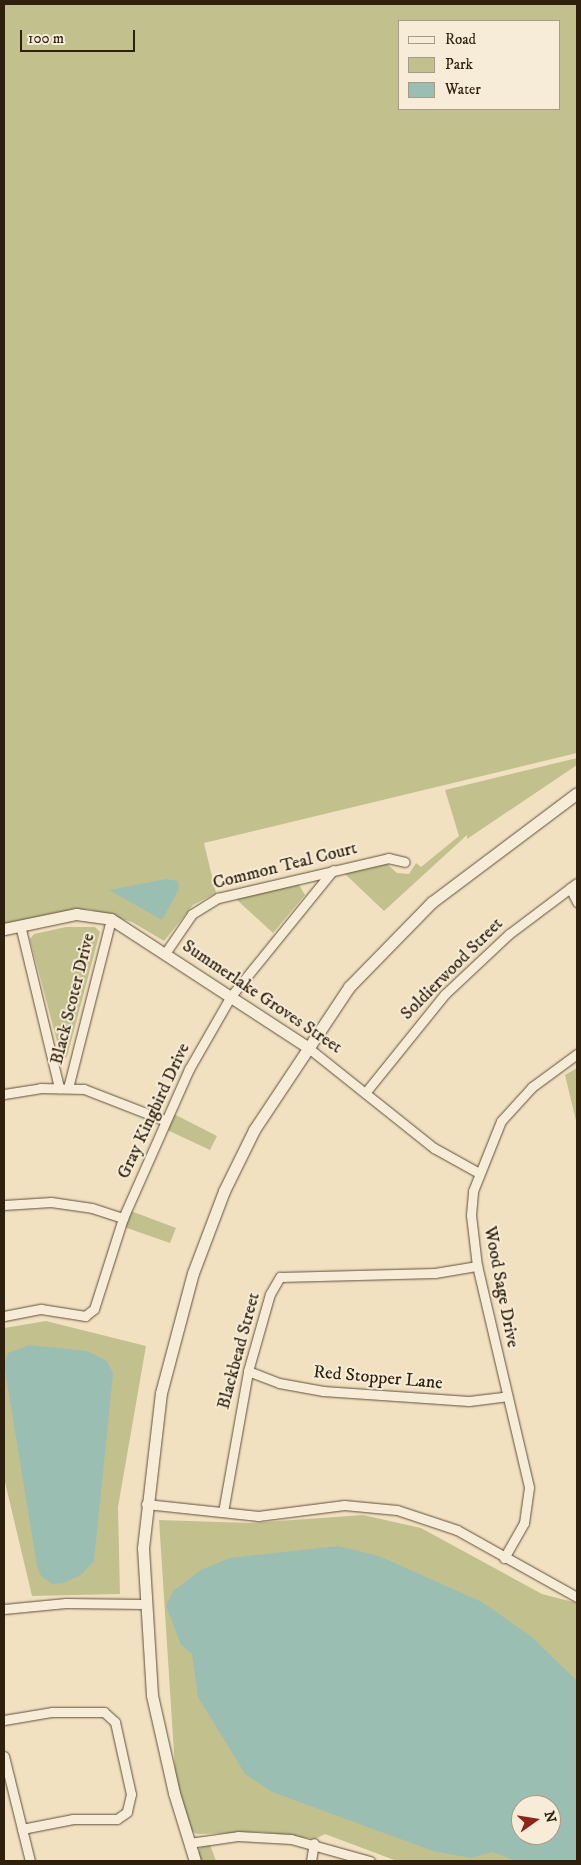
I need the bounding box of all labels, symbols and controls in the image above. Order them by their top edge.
scale bar [22,20,138,52]
legend [398,20,561,110]
text: 100 m [28,29,64,48]
text: Road [445,30,476,49]
text: Park [445,55,473,74]
text: Water [445,80,481,99]
street label: Common Teal Court [211,838,359,894]
street label: Soldierwood Street [396,913,508,1025]
street label: Black Scoter Drive [46,931,100,1067]
street label: Summerlake Groves Street [178,935,346,1059]
street label: Gray Kingbird Drive [113,1040,195,1182]
street label: Wood Sage Drive [479,1224,523,1350]
street label: Blackbead Street [213,1290,265,1412]
street label: Red Stopper Lane [312,1362,444,1394]
north arrow [511,1795,561,1845]
text: N [540,1809,560,1824]

